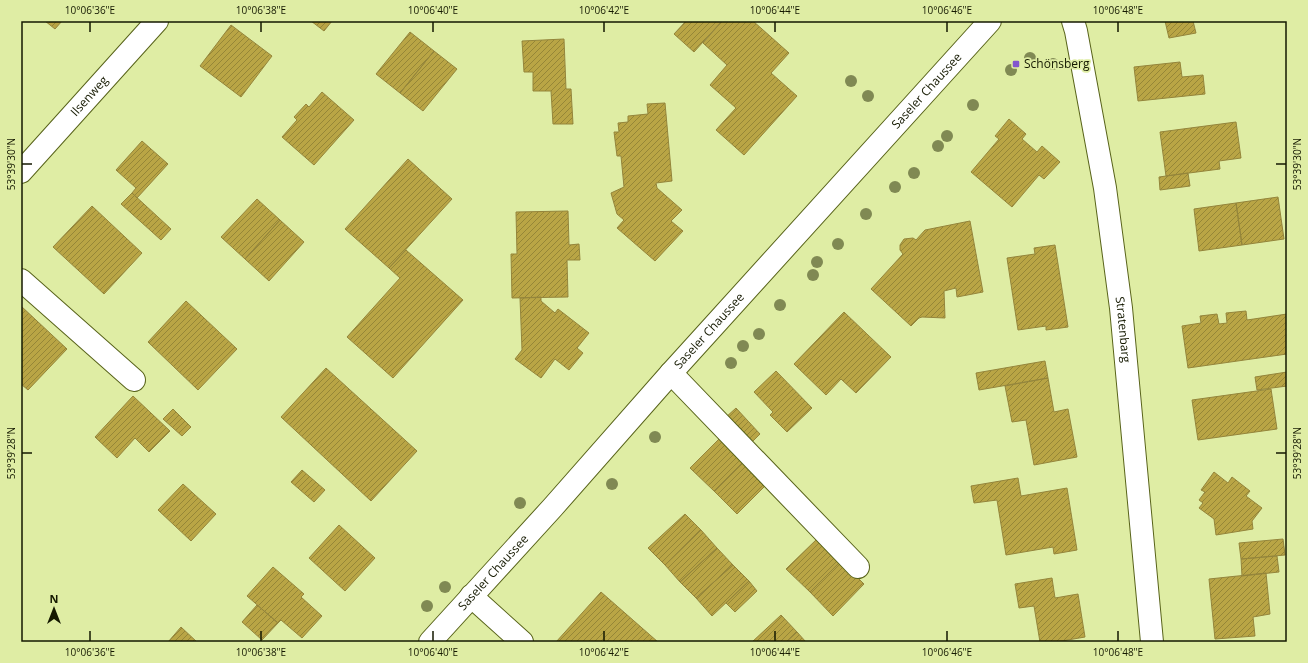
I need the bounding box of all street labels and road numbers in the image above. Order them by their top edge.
street label: Saseler Chaussee [887,48,966,132]
street label: Ilsenweg [66,72,112,120]
street label: Saseler Chaussee [670,289,748,372]
street label: Stratenbarg [1112,296,1135,364]
street label: Saseler Chaussee [454,530,532,614]

